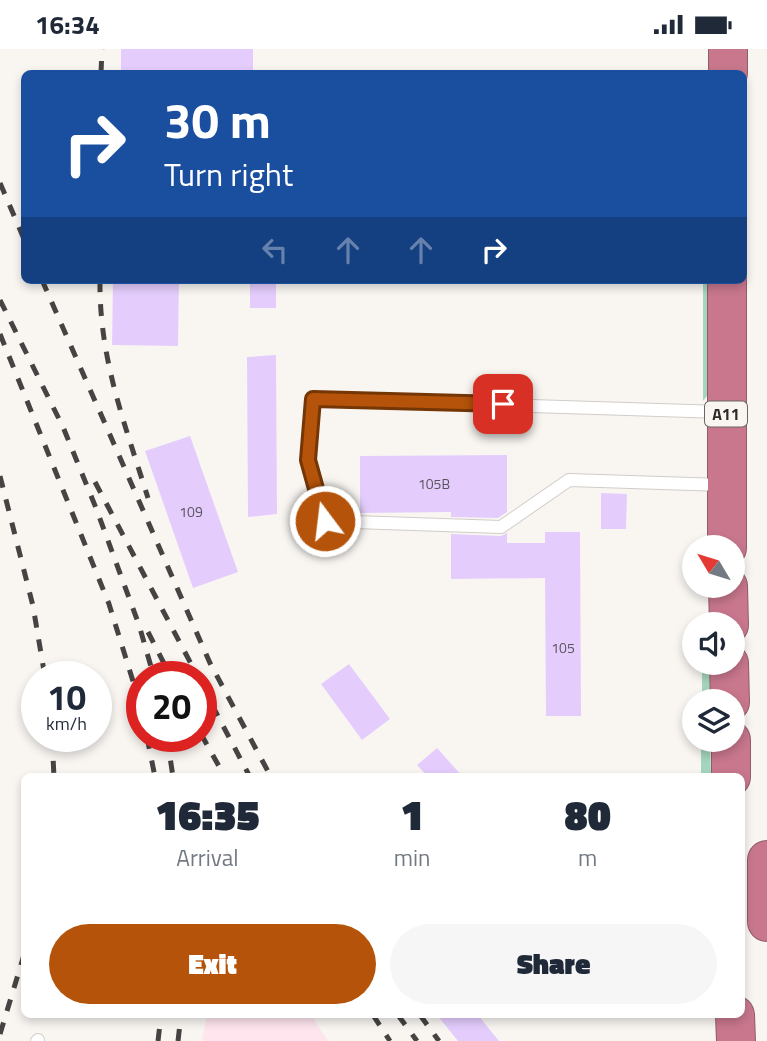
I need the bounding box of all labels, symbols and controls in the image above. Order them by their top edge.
text: 16:34 [35,5,100,44]
text: 30 m [164,82,271,157]
icon: right [49,98,140,189]
text: Turn right [164,150,293,198]
icon: left [256,231,294,269]
icon: ahead [329,231,367,269]
icon: ahead [402,231,440,269]
icon: right [475,231,513,269]
pin [473,374,533,434]
icon: arrive [484,385,522,423]
road number: A11 [705,401,747,427]
house number: 105B [418,473,450,494]
position arrow [288,484,362,558]
house number: 109 [179,501,203,522]
north arrow [682,535,746,599]
map controls [682,535,745,752]
button: sound [682,612,745,675]
house number: 105 [551,637,575,658]
speed limit sign: 20 [126,661,217,752]
text: 10 [47,670,86,724]
button: layers [682,689,745,752]
text: km/h [46,710,87,737]
text: 16:35 [155,782,260,846]
text: 1 [401,782,424,846]
text: 80 [565,782,611,846]
text: Arrival [176,840,239,875]
text: min [394,840,430,875]
text: m [578,840,597,875]
button: Exit [49,924,376,1004]
button: Share [390,924,717,1004]

